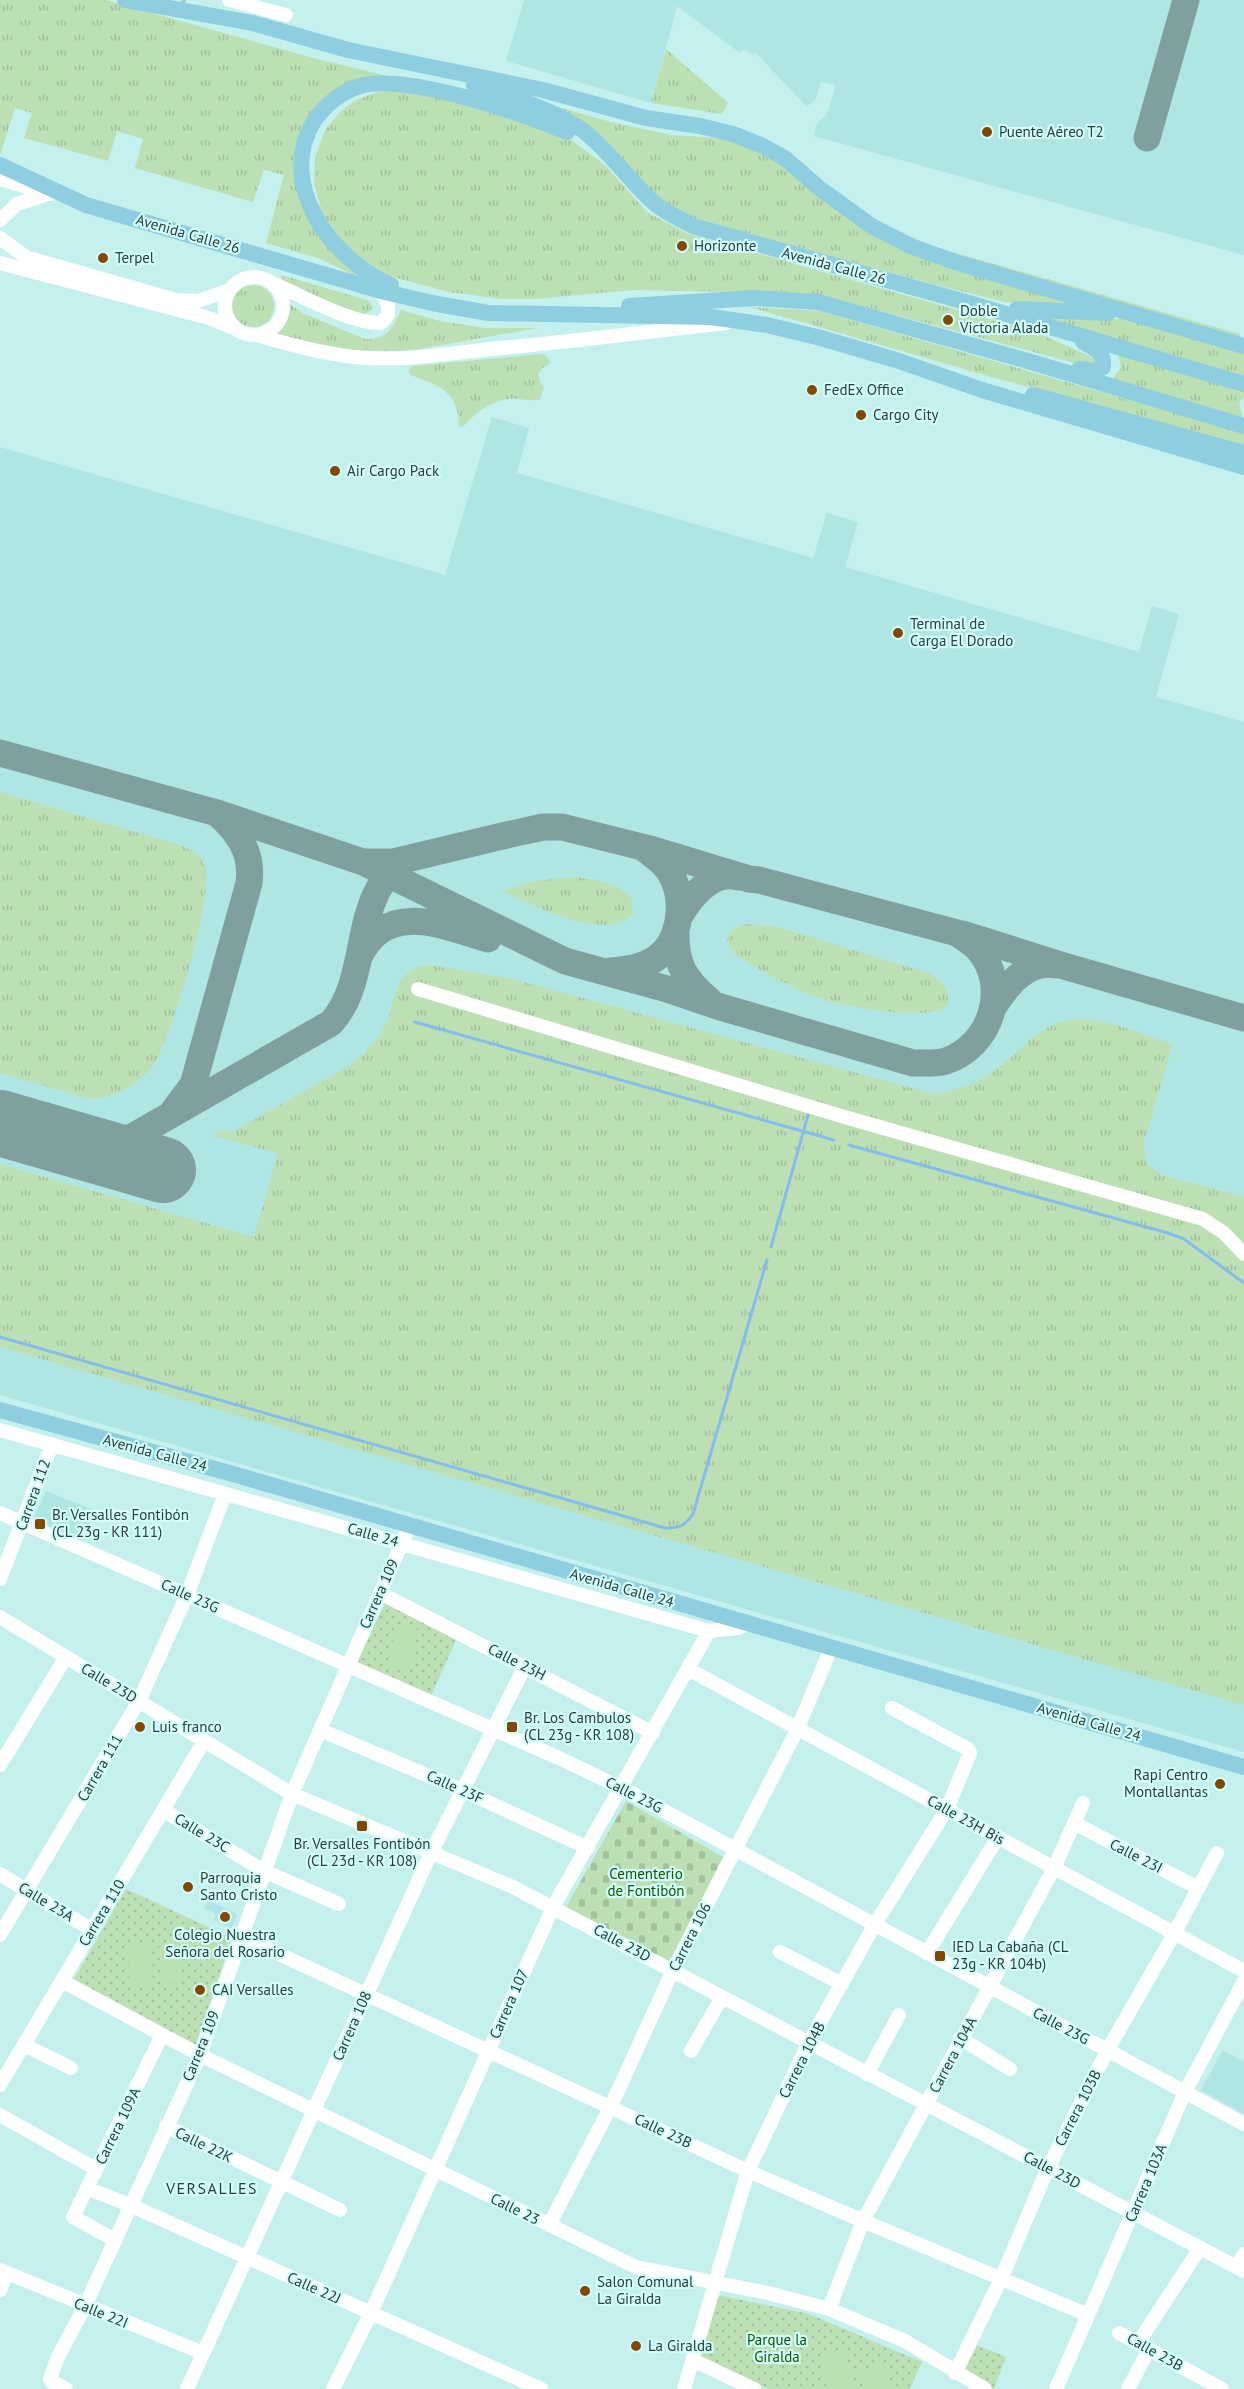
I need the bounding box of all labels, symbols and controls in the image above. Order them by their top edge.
place label: Puente Aéreo T2 [999,122,1104,141]
marker: Puente Aéreo T2 [980,125,994,139]
street label: Avenida Calle 26 [134,210,242,257]
place label: Horizonte [694,236,757,255]
marker: Horizonte [675,239,689,253]
street label: Avenida Calle 26 [780,242,888,289]
place label: Terpel [115,248,155,267]
marker: Terpel [96,251,110,265]
place label: Doble Victoria Alada [959,301,1048,337]
marker: Doble Victoria Alada [941,313,955,327]
place label: FedEx Office [824,380,904,399]
marker: FedEx Office [805,383,819,397]
place label: Cargo City [873,405,939,424]
marker: Cargo City [854,408,868,422]
place label: Air Cargo Pack [347,461,440,480]
marker: Air Cargo Pack [328,464,342,478]
place label: Terminal de Carga El Dorado [910,614,1013,650]
marker: Terminal de Carga El Dorado [891,626,905,640]
street label: Avenida Calle 24 [101,1429,209,1476]
street label: Carrera 112 [11,1457,54,1533]
place label: Br. Versalles Fontibón (CL 23g - KR 111) [52,1505,189,1541]
marker: Br. Versalles Fontibón (CL 23g - KR 111) [33,1517,47,1531]
street label: Calle 24 [345,1518,401,1551]
street label: Carrera 109 [355,1556,402,1632]
street label: Avenida Calle 24 [568,1564,676,1611]
street label: Calle 23G [158,1574,222,1617]
street label: Calle 23H [485,1639,549,1684]
street label: Calle 23D [78,1658,141,1707]
street label: Avenida Calle 24 [1035,1698,1143,1745]
place label: Br. Los Cambulos (CL 23g - KR 108) [524,1708,634,1744]
place label: Luis franco [152,1717,222,1736]
marker: Luis franco [133,1720,147,1734]
marker: Br. Los Cambulos (CL 23g - KR 108) [505,1720,519,1734]
street label: Carrera 111 [73,1731,126,1805]
place label: Rapi Centro Montallantas [1124,1765,1208,1801]
street label: Calle 23F [424,1766,487,1807]
street label: Calle 23G [602,1772,666,1817]
marker: Rapi Centro Montallantas [1213,1777,1227,1791]
street label: Calle 23H Bis [924,1790,1008,1849]
street label: Calle 23C [171,1809,233,1856]
marker: Br. Versalles Fontibón (CL 23d - KR 108) [355,1819,369,1833]
place label: Br. Versalles Fontibón (CL 23d - KR 108) [294,1834,430,1870]
street label: Calle 23I [1107,1834,1166,1877]
park label: Cementerio de Fontibón [607,1864,685,1900]
place label: Parroquia Santo Cristo [200,1868,277,1904]
street label: Carrera 110 [74,1876,129,1950]
street label: Calle 23A [15,1878,78,1926]
marker: Parroquia Santo Cristo [181,1880,195,1894]
street label: Carrera 106 [664,1899,715,1974]
marker: Colegio Nuestra Señora del Rosario [218,1910,232,1924]
street label: Calle 23D [590,1920,654,1966]
place label: Colegio Nuestra Señora del Rosario [165,1925,285,1961]
place label: IED La Cabaña (CL 23g - KR 104b) [952,1937,1069,1973]
marker: IED La Cabaña (CL 23g - KR 104b) [933,1949,947,1963]
street label: Carrera 107 [485,1966,532,2042]
place label: CAI Versalles [212,1980,294,1999]
marker: CAI Versalles [193,1983,207,1997]
street label: Carrera 108 [328,1988,375,2064]
street label: Calle 23G [1030,2003,1093,2048]
street label: Carrera 109 [178,2008,223,2084]
street label: Carrera 104A [925,2013,981,2096]
street label: Carrera 104B [774,2018,829,2101]
street label: Carrera 103B [1050,2066,1105,2149]
street label: Carrera 109A [91,2084,144,2167]
street label: Calle 23B [631,2109,695,2152]
street label: Calle 22K [172,2123,236,2167]
street label: Carrera 103A [1120,2140,1171,2225]
street label: Calle 23D [1020,2147,1084,2193]
district label: VERSALLES [165,2178,258,2198]
street label: Calle 23 [487,2189,543,2229]
street label: Calle 22J [284,2267,344,2308]
place label: Salon Comunal La Giralda [597,2272,694,2308]
marker: Salon Comunal La Giralda [578,2284,592,2298]
street label: Calle 22I [71,2293,131,2332]
street label: Calle 23B [1124,2328,1187,2375]
park label: Parque la Giralda [747,2330,807,2366]
place label: La Giralda [648,2336,713,2355]
marker: La Giralda [629,2339,643,2353]

